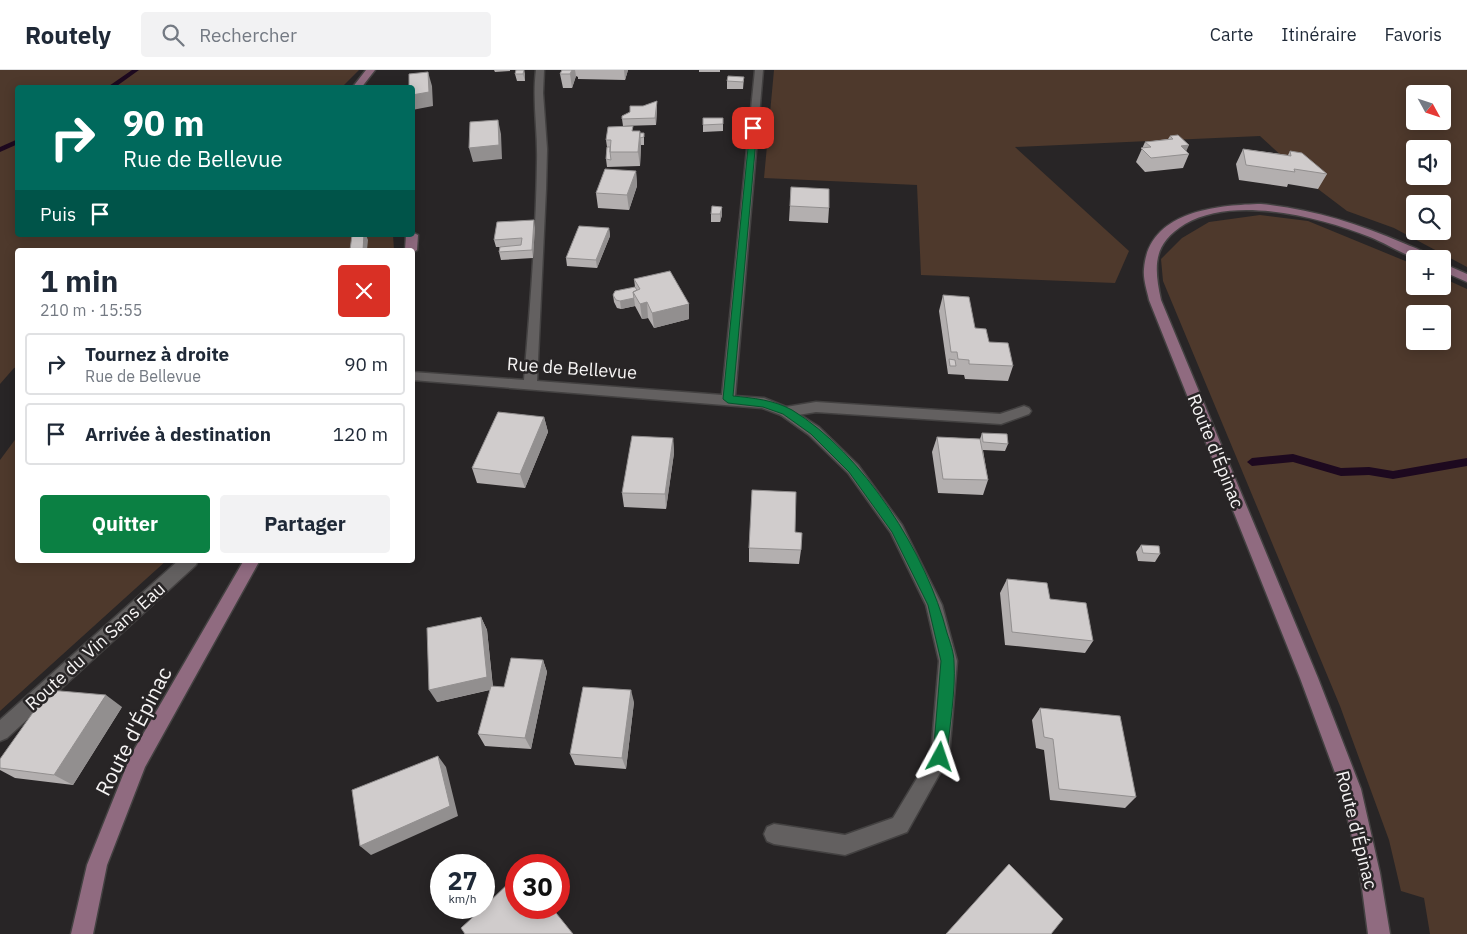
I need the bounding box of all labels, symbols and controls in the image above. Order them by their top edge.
search box [141,12,491,57]
text: Routely [25,19,111,51]
icon: search [159,21,187,49]
text: Rechercher [199,23,297,47]
text: Carte [1210,23,1253,46]
text: Itinéraire [1281,23,1357,46]
text: Favoris [1385,23,1442,46]
north arrow [1406,85,1451,130]
map controls [1406,85,1451,350]
text: 90 m [123,100,205,146]
icon: right [40,105,105,170]
pin [732,107,774,149]
icon: arrive [739,114,767,142]
button: sound [1406,140,1451,185]
text: Rue de Bellevue [123,144,282,173]
button: search [1406,195,1451,240]
icon: arrive [86,200,114,228]
text: Puis [40,202,76,226]
button: + [1406,250,1451,295]
text: 1 min [40,261,118,300]
button: close [338,265,390,317]
text: 210 m · 15:55 [40,300,142,320]
button: − [1406,305,1451,350]
text: Tournez à droite [85,342,229,366]
icon: right [42,350,70,378]
text: 90 m [344,352,388,376]
street label: Rue de Bellevue [506,352,638,384]
text: Rue de Bellevue [85,366,201,386]
street label: Route d'Épinac [1183,391,1249,511]
icon: arrive [42,420,70,448]
text: Arrivée à destination [85,422,271,446]
text: 120 m [333,422,388,446]
button: Quitter [40,495,210,553]
button: Partager [220,495,390,553]
street label: Route du Vin Sans Eau [20,577,170,715]
street label: Route d'Épinac [88,662,178,800]
position arrow [913,730,965,782]
street label: Route d'Épinac [1331,768,1383,892]
speed limit sign: 30 [505,854,570,919]
text: 27 [447,864,478,897]
text: km/h [448,891,477,906]

